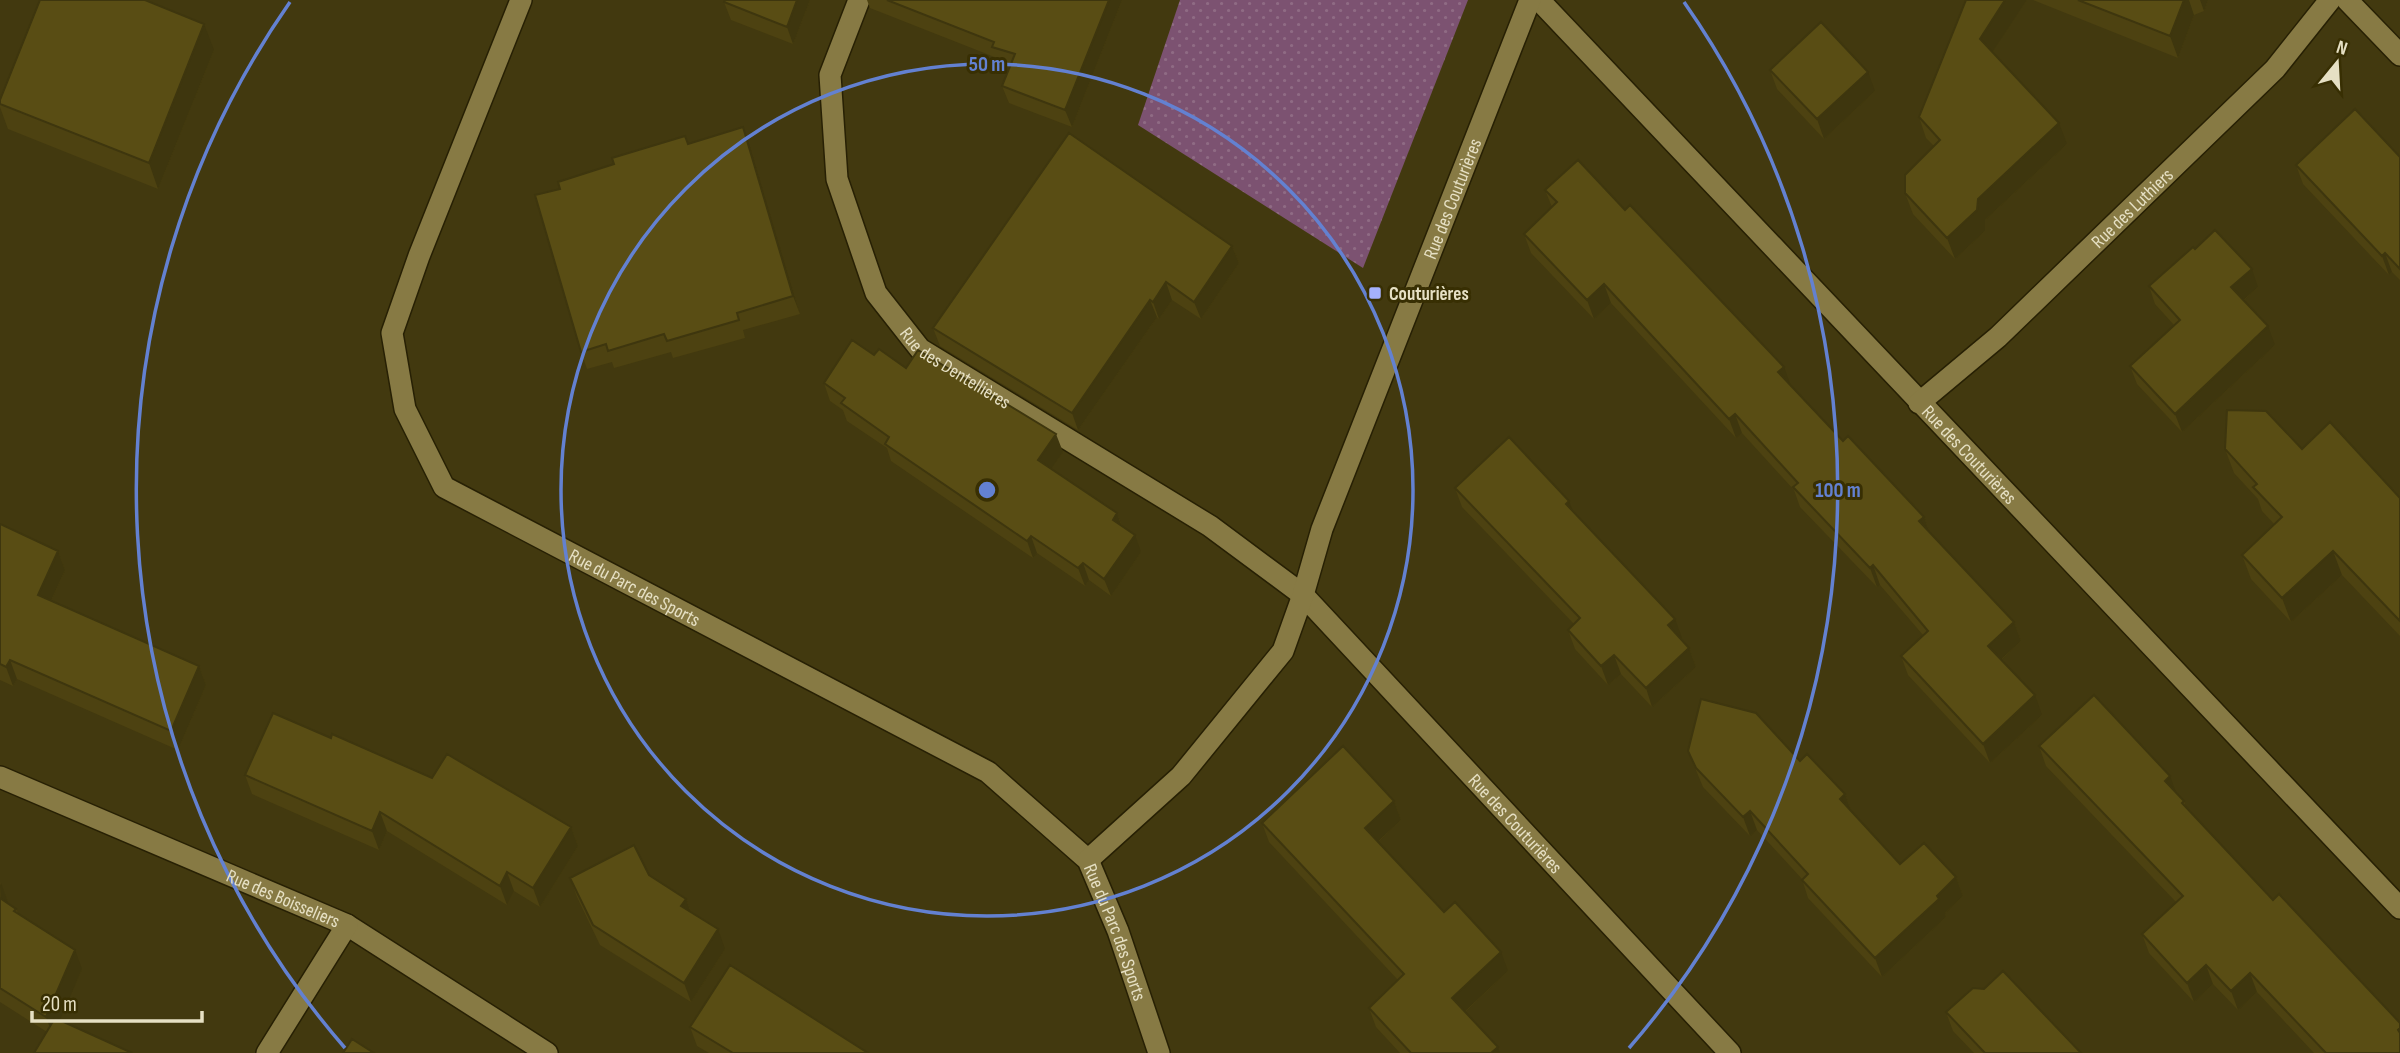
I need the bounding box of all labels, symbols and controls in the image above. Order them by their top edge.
north arrow [2302,28,2372,98]
text: N [2333,36,2350,61]
text: 50 m [969,52,1005,77]
street label: Rue des Couturières [1419,135,1488,263]
street label: Rue des Luthiers [2087,164,2179,253]
place label: Couturières [1389,283,1469,306]
marker: Couturières [1367,285,1383,301]
street label: Rue des Dentellières [894,323,1015,415]
street label: Rue des Couturières [1916,401,2021,510]
centre of rings [975,478,999,502]
text: 100 m [1815,478,1861,503]
street label: Rue du Parc des Sports [565,545,704,632]
street label: Rue des Couturières [1463,770,1567,879]
street label: Rue du Parc des Sports [1078,861,1151,1004]
street label: Rue des Boisseliers [223,865,343,934]
scale bar [32,979,201,1023]
text: 20 m [42,992,77,1017]

